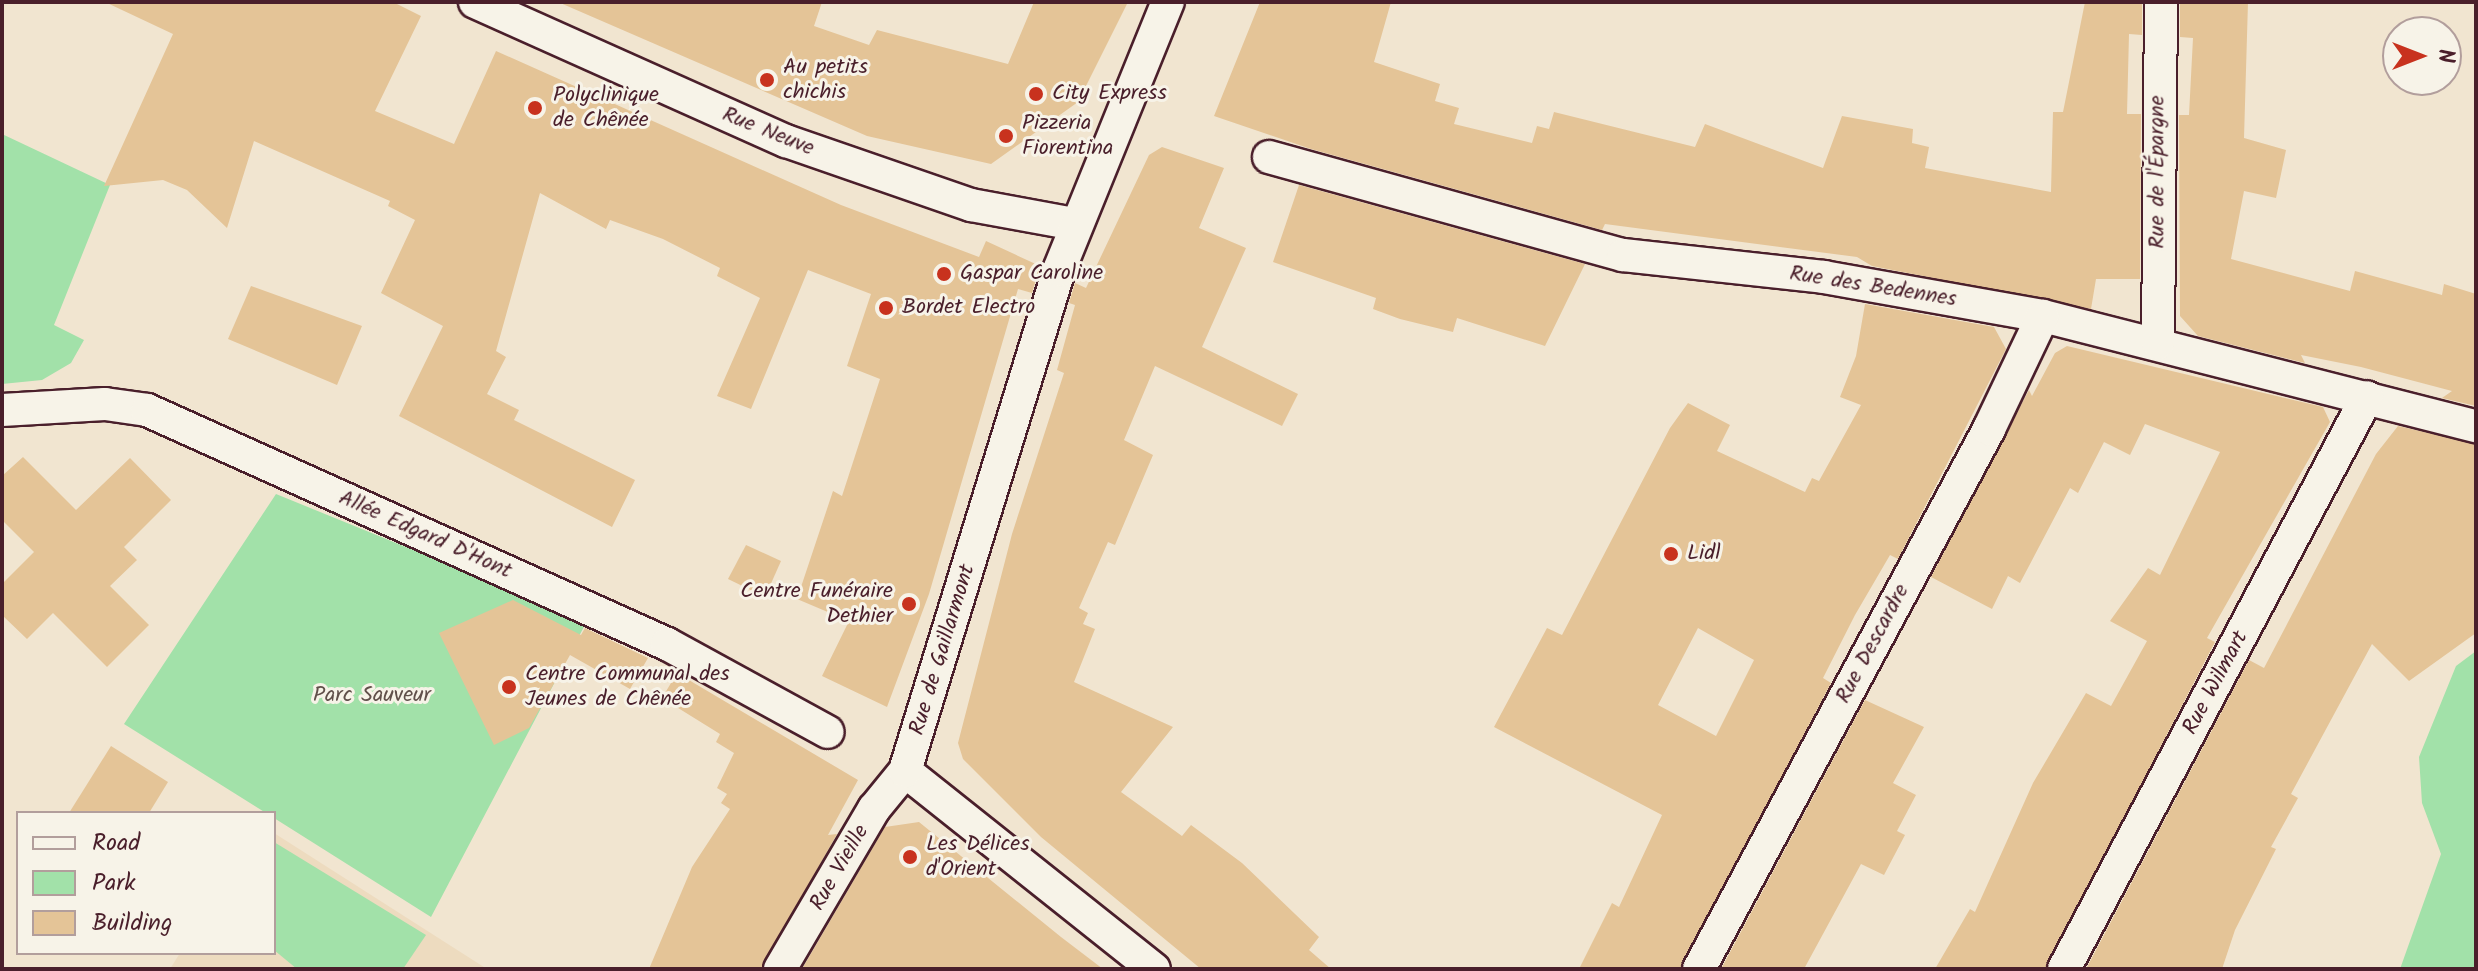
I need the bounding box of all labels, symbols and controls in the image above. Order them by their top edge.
north arrow [2382,16,2462,96]
text: N [2427,49,2462,63]
place label: Au petits chichis [783,54,868,106]
marker: Au petits chichis [758,71,776,89]
place label: City Express [1052,81,1167,107]
place label: Polyclinique de Chênée [553,82,659,134]
marker: City Express [1027,85,1045,103]
street label: Rue de l'Épargne [2145,95,2171,249]
marker: Polyclinique de Chênée [524,97,546,119]
street label: Rue Neuve [718,102,818,162]
place label: Pizzeria Fiorentina [1022,110,1113,162]
marker: Pizzeria Fiorentina [997,127,1015,145]
place label: Gaspar Caroline [960,261,1103,287]
street label: Rue des Bedennes [1788,261,1958,313]
marker: Gaspar Caroline [935,265,953,283]
place label: Bordet Electro [902,295,1035,321]
marker: Bordet Electro [877,299,895,317]
street label: Allée Edgard D'Hont [334,485,516,585]
place label: Lidl [1687,541,1721,567]
marker: Lidl [1662,545,1680,563]
street label: Rue de Gaillarmont [905,562,981,738]
place label: Centre Funéraire Dethier [740,578,893,630]
street label: Rue Descardre [1831,580,1915,708]
marker: Centre Funéraire Dethier [900,595,918,613]
street label: Rue Wilmart [2178,627,2254,739]
place label: Centre Communal des Jeunes de Chênée [525,661,730,712]
marker: Centre Communal des Jeunes de Chênée [500,678,518,696]
park label: Parc Sauveur [313,683,431,709]
legend [16,811,276,955]
street label: Rue Vieille [805,820,875,916]
text: Road [92,824,140,863]
place label: Les Délices d'Orient [926,831,1030,882]
marker: Les Délices d'Orient [901,848,919,866]
text: Park [92,864,136,903]
text: Building [92,904,172,943]

